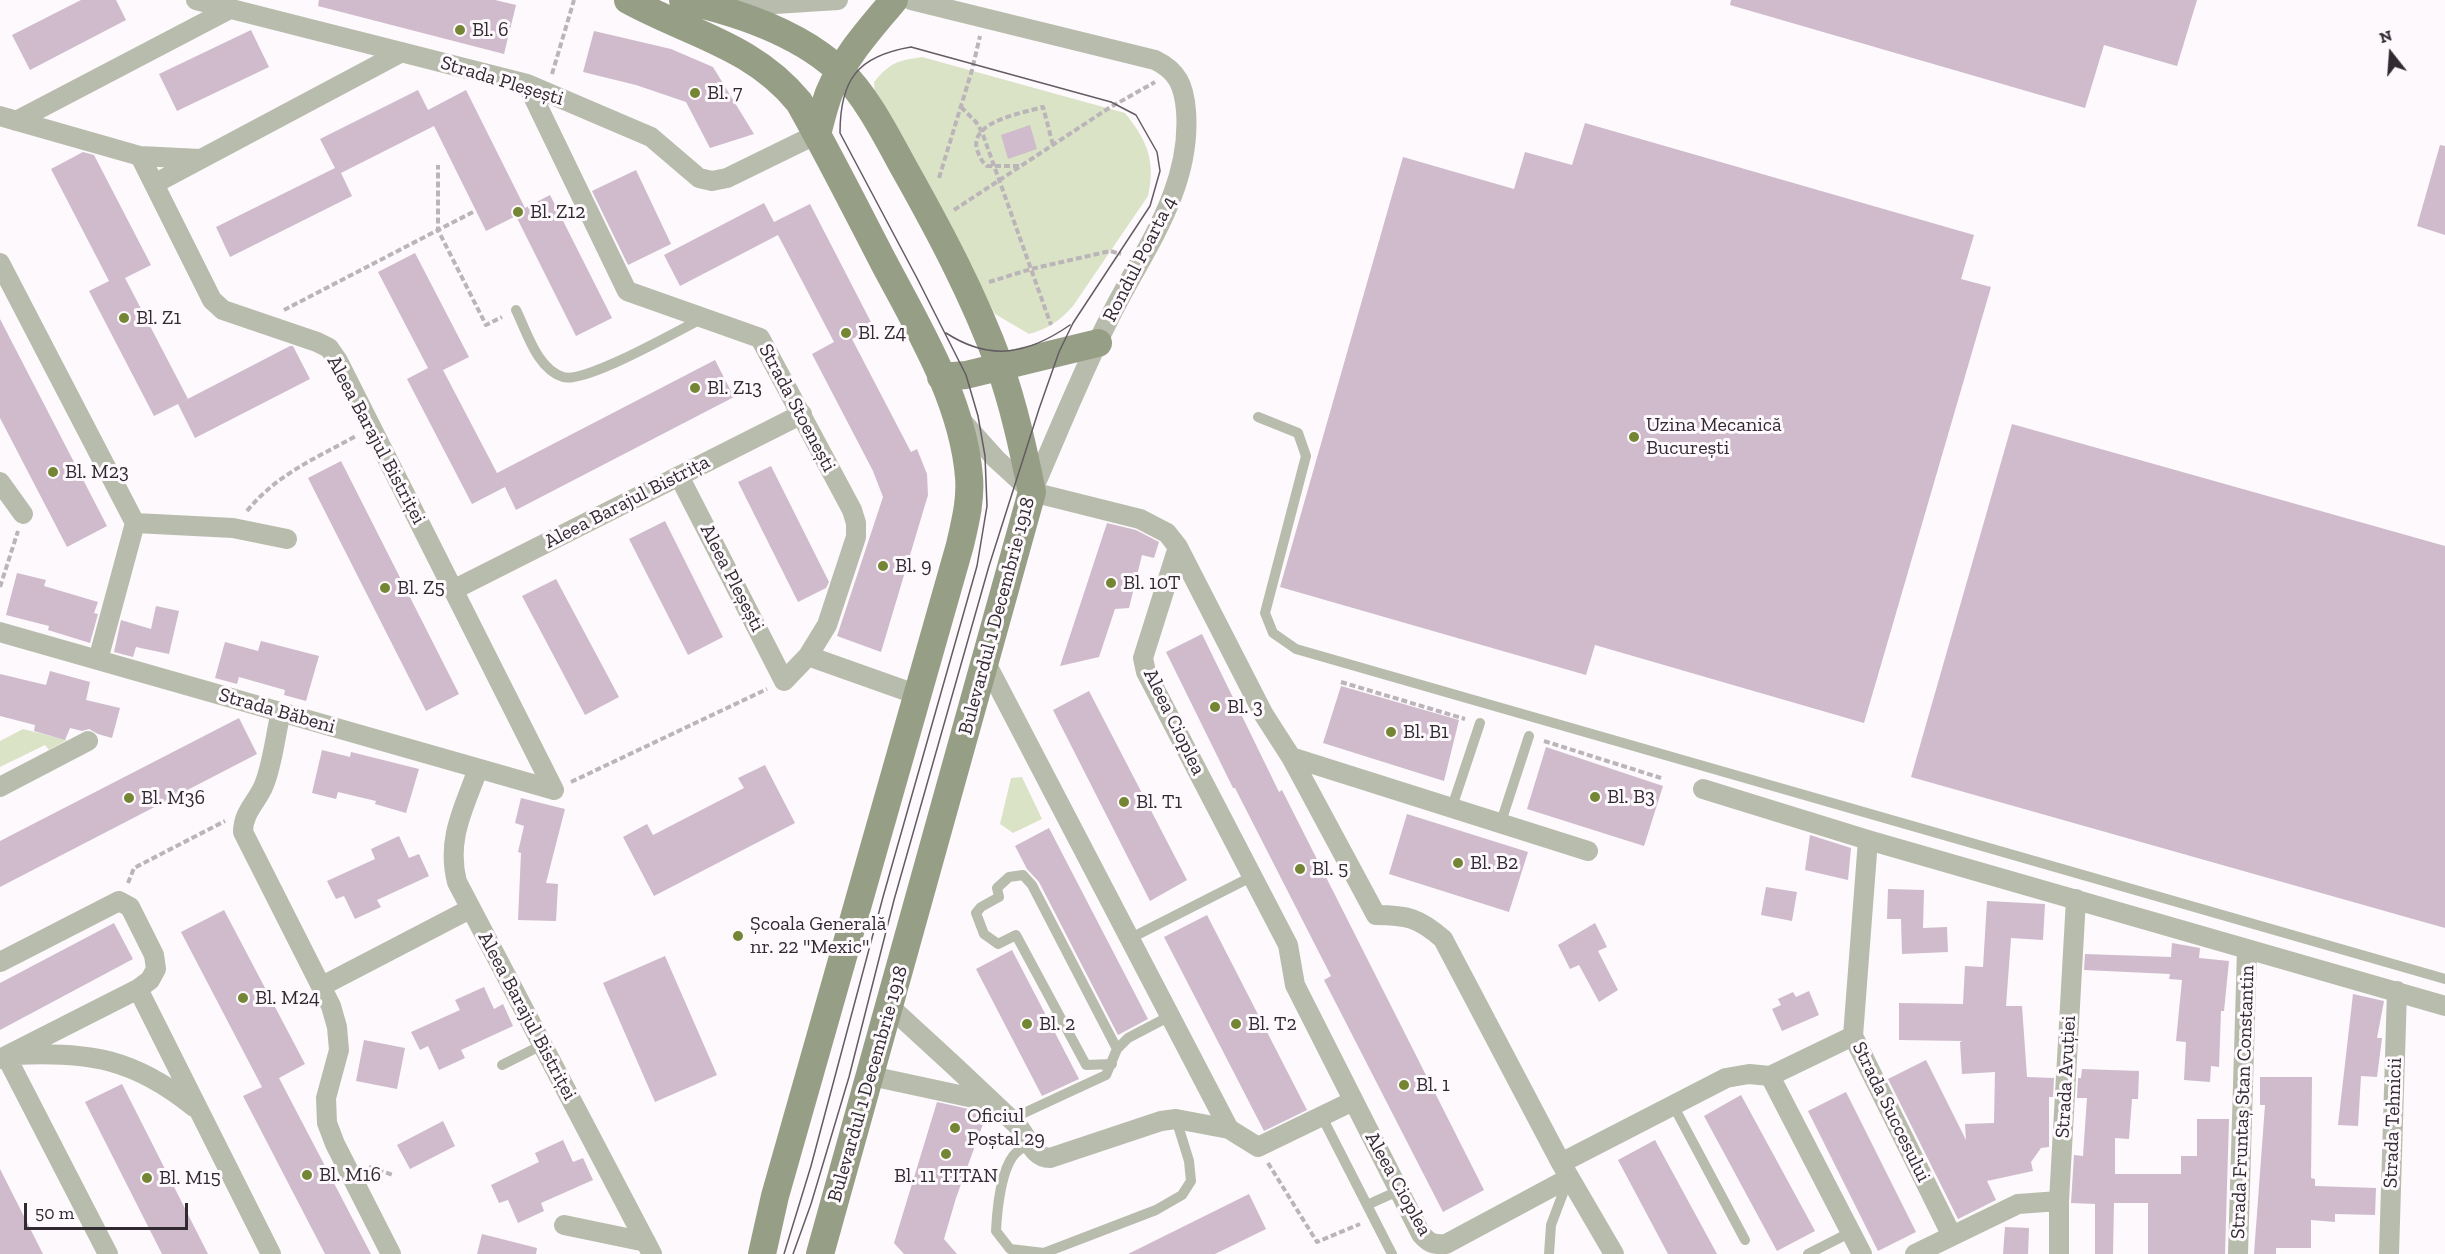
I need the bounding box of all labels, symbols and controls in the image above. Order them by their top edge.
place label: Bl. 6 [472,18,509,42]
marker: Bl. 6 [453,23,467,37]
north arrow [2361,24,2421,84]
text: N [2377,25,2394,47]
street label: Strada Pleșești [438,51,566,111]
place label: Bl. 7 [707,81,742,105]
marker: Bl. 7 [688,86,702,100]
street label: Rondul Poarta 4 [1098,192,1182,326]
place label: Bl. Z12 [530,200,586,224]
marker: Bl. Z12 [511,205,525,219]
place label: Bl. Z1 [136,306,181,330]
marker: Bl. Z1 [117,311,131,325]
place label: Bl. Z4 [858,321,906,345]
marker: Bl. Z4 [839,326,853,340]
street label: Strada Stoenești [753,340,841,476]
street label: Aleea Barajul Bistriței [321,352,431,528]
place label: Bl. Z13 [707,376,762,400]
marker: Bl. Z13 [688,381,702,395]
place label: Uzina Mecanică București [1646,413,1782,460]
marker: Uzina Mecanică București [1627,430,1641,444]
street label: Aleea Barajul Bistrița [540,450,714,554]
place label: Bl. M23 [65,460,129,484]
marker: Bl. M23 [46,465,60,479]
street label: Bulevardul 1 Decembrie 1918 [954,495,1040,737]
street label: Aleea Pleșești [695,520,769,636]
place label: Bl. 9 [895,554,932,578]
marker: Bl. 9 [876,559,890,573]
place label: Bl. 10T [1123,571,1180,595]
place label: Bl. Z5 [397,576,445,600]
marker: Bl. 10T [1104,576,1118,590]
marker: Bl. Z5 [378,581,392,595]
street label: Aleea Cioplea [1138,665,1210,779]
street label: Strada Băbeni [216,683,338,739]
place label: Bl. 3 [1227,695,1263,719]
marker: Bl. 3 [1208,700,1222,714]
place label: Bl. B1 [1403,720,1449,744]
marker: Bl. B1 [1384,725,1398,739]
place label: Bl. B3 [1607,785,1655,809]
place label: Bl. M36 [141,786,205,810]
place label: Bl. T1 [1136,790,1182,814]
marker: Bl. B3 [1588,790,1602,804]
marker: Bl. M36 [122,791,136,805]
marker: Bl. T1 [1117,795,1131,809]
place label: Bl. B2 [1470,851,1518,875]
marker: Bl. B2 [1451,856,1465,870]
place label: Bl. 5 [1312,857,1348,881]
marker: Bl. 5 [1293,862,1307,876]
place label: Școala Generală nr. 22 "Mexic" [750,912,886,959]
street label: Aleea Barajul Bistriței [472,928,582,1104]
marker: Școala Generală nr. 22 "Mexic" [731,929,745,943]
street label: Bulevardul 1 Decembrie 1918 [823,963,913,1205]
street label: Strada Fruntaș Stan Constantin [2226,965,2260,1239]
place label: Bl. M24 [255,986,320,1010]
marker: Bl. M24 [236,991,250,1005]
place label: Bl. 2 [1039,1012,1075,1036]
place label: Bl. T2 [1248,1012,1297,1036]
street label: Strada Avuției [2051,1015,2081,1139]
marker: Bl. 2 [1020,1017,1034,1031]
marker: Bl. T2 [1229,1017,1243,1031]
street label: Strada Succesului [1847,1038,1935,1186]
street label: Strada Tehnicii [2379,1057,2407,1189]
place label: Bl. 1 [1416,1073,1450,1097]
marker: Bl. 1 [1397,1078,1411,1092]
place label: Oficiul Poștal 29 [967,1104,1045,1151]
marker: Oficiul Poștal 29 [948,1121,962,1135]
street label: Aleea Cioplea [1360,1128,1436,1240]
marker: Bl. 11 TITAN [939,1147,953,1161]
place label: Bl. M16 [319,1163,381,1187]
place label: Bl. 11 TITAN [894,1164,998,1188]
place label: Bl. M15 [159,1166,221,1190]
marker: Bl. M16 [300,1168,314,1182]
marker: Bl. M15 [140,1171,154,1185]
scale bar [27,1191,190,1229]
text: 50 m [35,1202,74,1224]

